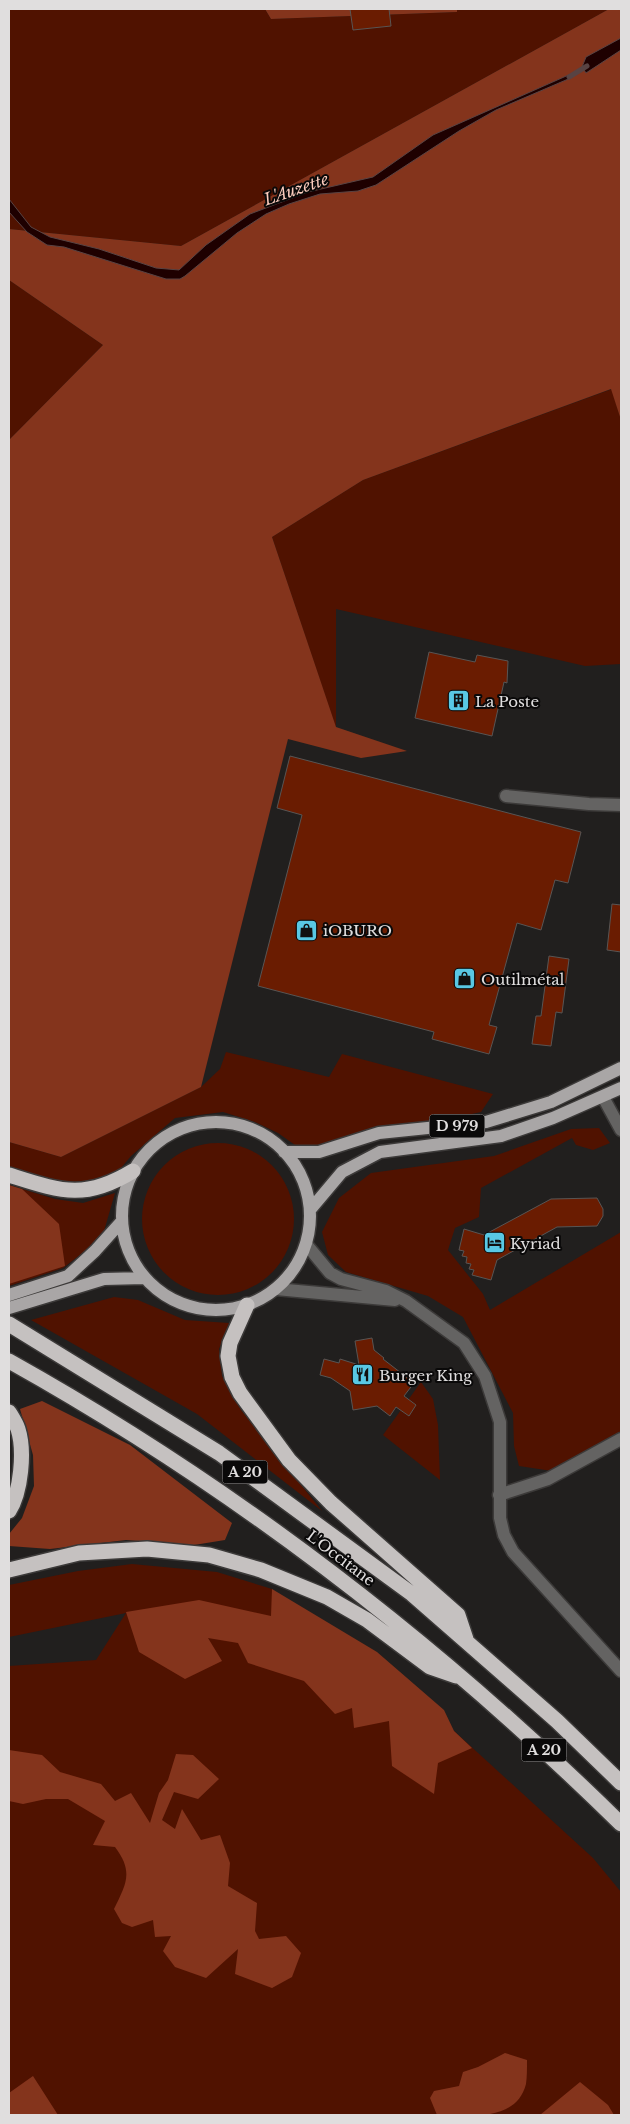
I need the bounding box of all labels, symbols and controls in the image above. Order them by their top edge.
water label: L'Auzette [260,168,332,210]
building icon: La Poste [447,689,471,713]
place label: La Poste [475,692,539,711]
shop icon: iOBURO [295,918,319,942]
place label: iOBURO [323,921,392,940]
shop icon: Outilmétal [453,967,477,991]
place label: Outilmétal [481,970,565,989]
road number: D 979 [430,1114,484,1138]
hotel icon: Kyriad [482,1231,506,1255]
place label: Kyriad [510,1234,561,1253]
restaurant icon: Burger King [351,1363,375,1387]
place label: Burger King [379,1366,473,1385]
road number: A 20 [222,1460,268,1484]
street label: L'Occitane [303,1526,379,1590]
road number: A 20 [522,1738,566,1762]

